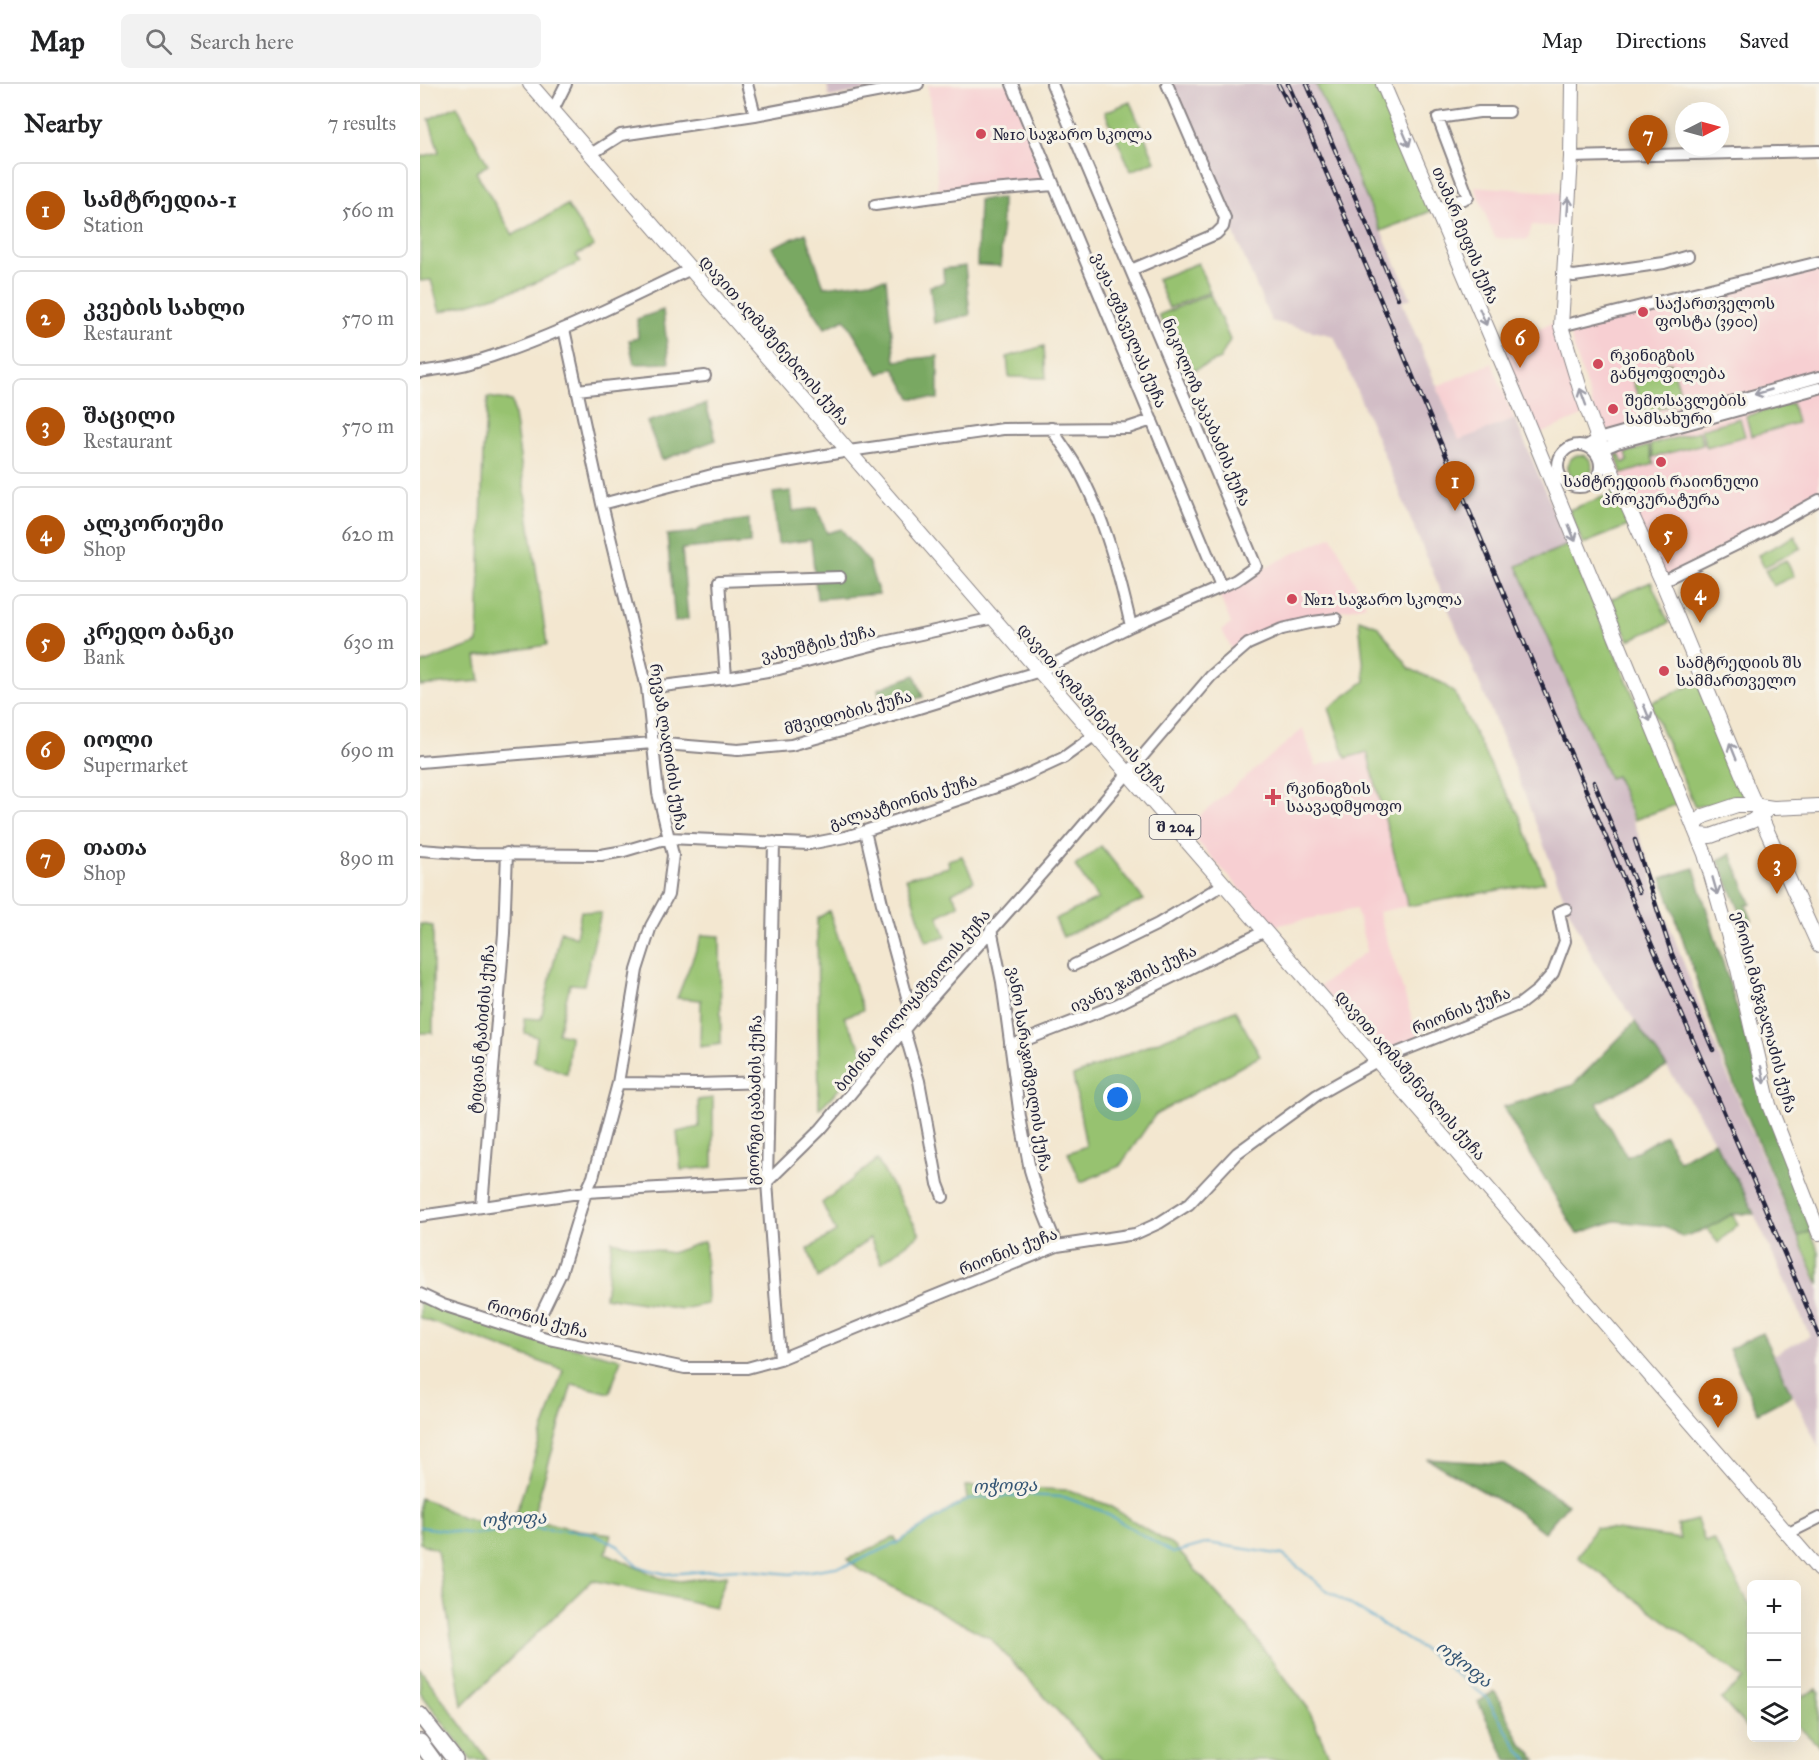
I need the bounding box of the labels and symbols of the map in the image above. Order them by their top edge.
north arrow [1675,102,1729,156]
pin: 7 [1628,116,1668,165]
place label: №10 საჯარო სკოლა [993,125,1152,144]
marker: №10 საჯარო სკოლა [974,127,988,141]
one-way arrow [1401,128,1412,146]
street label: თამარ მეფის ქუჩა [1428,164,1503,307]
one-way arrow [1562,196,1573,216]
street label: ვაჟა-ფშაველას ქუჩა [1088,250,1171,411]
street label: დავით აღმაშენებლის ქუჩა [696,251,854,429]
place label: საქართველოს ფოსტა (3900) [1655,294,1775,332]
marker: საქართველოს ფოსტა (3900) [1636,305,1650,319]
one-way arrow [1478,307,1489,326]
street label: ნიკოლოზ კაკაბაძის ქუჩა [1158,315,1255,509]
pin: 6 [1500,318,1540,368]
place label: რკინიგზის განყოფილება [1610,346,1726,383]
marker: რკინიგზის განყოფილება [1591,357,1605,371]
one-way arrow [1754,387,1773,399]
one-way arrow [1576,388,1587,407]
place label: შემოსავლების სამსახური [1625,391,1746,428]
marker: შემოსავლების სამსახური [1606,402,1620,416]
marker: სამტრედიის რაიონული პროკურატურა [1654,455,1668,469]
pin: 1 [1436,462,1474,511]
place label: სამტრედიის რაიონული პროკურატურა [1563,472,1759,509]
pin: 5 [1648,514,1688,564]
one-way arrow [1567,523,1578,541]
pin: 4 [1680,574,1720,623]
place label: №12 საჯარო სკოლა [1304,590,1462,609]
marker: №12 საჯარო სკოლა [1285,592,1299,606]
street label: დავით აღმაშენებლის ქუჩა [1014,619,1172,797]
street label: ვახუშტის ქუჩა [759,621,877,666]
place label: სამტრედიის შს სამმართველო [1676,653,1802,690]
street label: რევაზ ლაღიძის ქუჩა [646,662,691,832]
marker: სამტრედიის შს სამმართველო [1657,664,1671,678]
street label: მშვიდობის ქუჩა [782,686,914,739]
one-way arrow [1642,703,1653,722]
one-way arrow [1727,743,1738,761]
street label: გალაკტიონის ქუჩა [827,770,979,833]
place label: რკინიგზის საავადმყოფო [1286,779,1402,816]
marker: რკინიგზის საავადმყოფო [1264,788,1282,806]
road number: შ 204 [1150,815,1200,839]
pin: 3 [1758,844,1796,894]
one-way arrow [1709,877,1721,896]
street label: ბიძინა ჩოლოყაშვილის ქუჩა [830,905,994,1095]
street label: ეროსი მანჯგალაძის ქუჩა [1728,909,1801,1115]
street label: ივანე ჯაშის ქუჩა [1067,941,1199,1016]
street label: ტიციან ტაბიძის ქუჩა [465,944,498,1114]
street label: ვანო სარაჯიშვილის ქუჩა [1004,965,1055,1173]
street label: რიონის ქუჩა [1409,983,1513,1038]
street label: დავით აღმაშენებლის ქუჩა [1332,986,1490,1164]
street label: გიორგი ცაბაძის ქუჩა [744,1015,765,1185]
one-way arrow [1757,1066,1769,1085]
your location [1103,1083,1132,1112]
street label: რიონის ქუჩა [956,1224,1060,1279]
street label: რიონის ქუჩა [485,1295,590,1342]
pin: 2 [1698,1378,1738,1428]
water label: ოჭოფა [972,1474,1038,1498]
water label: ოჭოფა [481,1506,547,1532]
water label: ოჭოფა [1432,1636,1497,1692]

